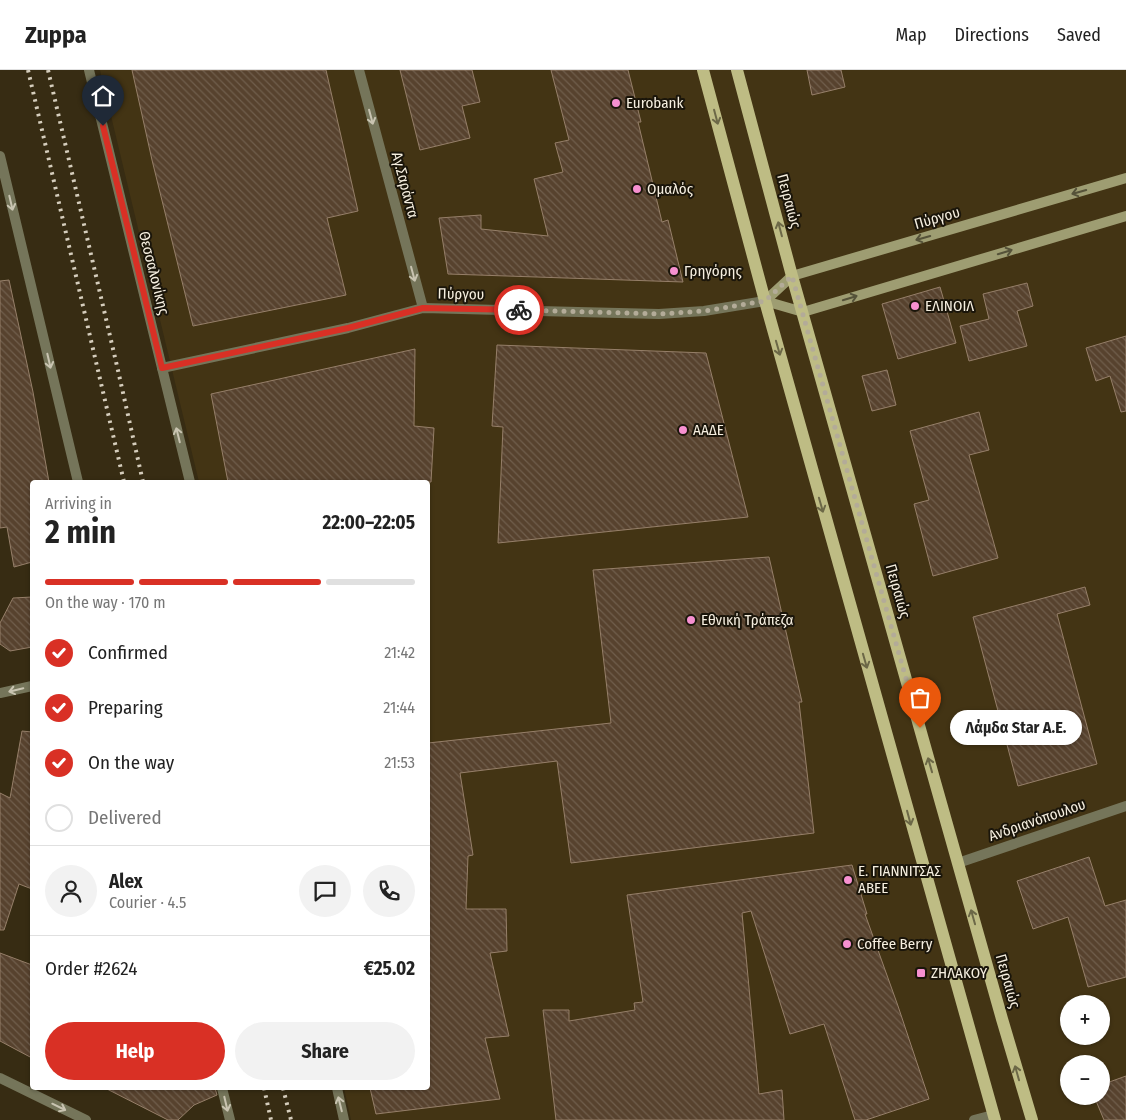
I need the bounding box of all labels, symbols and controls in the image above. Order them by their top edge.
text: Zuppa [25,21,87,49]
text: Map [895,24,927,46]
text: Directions [955,24,1029,46]
text: Saved [1057,24,1101,46]
pin [82,75,124,126]
icon: home [89,82,117,110]
place label: Eurobank [626,94,683,112]
marker: Eurobank [610,97,622,109]
one-way arrow [367,109,377,125]
one-way arrow [711,109,721,125]
street label: Αγ.Σαράντα [388,150,422,220]
street label: Πειραιώς [773,172,805,231]
place label: Ομαλός [647,180,694,198]
marker: Ομαλός [631,183,643,195]
one-way arrow [1072,187,1088,197]
one-way arrow [7,195,16,211]
street label: Πύργου [912,203,962,233]
one-way arrow [774,221,784,237]
street label: Θεσσαλονίκης [135,229,173,317]
one-way arrow [916,233,932,243]
one-way arrow [997,246,1013,256]
place label: Γρηγόρης [684,262,742,280]
marker: Γρηγόρης [668,265,680,277]
one-way arrow [409,266,419,282]
street label: Πύργου [438,285,484,303]
courier [494,285,544,335]
one-way arrow [841,292,857,302]
icon: bike [505,296,533,324]
place label: ΕΛΙΝΟΙΛ [925,297,974,315]
marker: ΕΛΙΝΟΙΛ [909,300,921,312]
one-way arrow [773,340,783,356]
one-way arrow [45,353,54,369]
place label: ΑΑΔΕ [693,421,724,439]
marker: ΑΑΔΕ [677,424,689,436]
one-way arrow [173,428,182,444]
text: Arriving in [45,494,112,513]
one-way arrow [817,496,827,512]
text: 22:00–22:05 [323,511,415,534]
text: 2 min [45,513,116,551]
street label: Πειραιώς [882,562,914,621]
text: On the way · 170 m [45,593,165,612]
place label: Εθνική Τράπεζα [701,611,794,629]
marker: Εθνική Τράπεζα [685,614,697,626]
icon: check [45,639,73,667]
text: Confirmed [88,641,168,664]
text: 21:42 [384,643,415,662]
one-way arrow [861,653,871,669]
pin [899,677,941,728]
icon: bag [906,684,934,712]
one-way arrow [9,686,25,695]
icon: check [45,694,73,722]
text: Preparing [88,696,163,719]
text: 21:44 [383,698,415,717]
callout: Λάμδα Star Α.Ε. [950,710,1082,746]
text: Λάμδα Star Α.Ε. [965,718,1067,737]
icon: check [45,749,73,777]
text: On the way [88,751,174,774]
text: 21:53 [384,753,415,772]
one-way arrow [925,758,935,774]
street label: Ανδριανόπουλου [986,795,1088,845]
text: Delivered [88,806,162,829]
one-way arrow [905,809,914,825]
place label: Ε. ΓΙΑΝΝΙΤΣΑΣ ΑΒΕΕ [858,862,941,897]
button: person [45,865,97,917]
button: chat [299,865,351,917]
button: phone [363,865,415,917]
text: Alex [109,870,143,893]
marker: Ε. ΓΙΑΝΝΙΤΣΑΣ ΑΒΕΕ [842,874,854,886]
text: Courier · 4.5 [109,893,186,912]
one-way arrow [968,910,977,926]
place label: Coffee Berry [857,935,933,953]
marker: Coffee Berry [841,938,853,950]
street label: Πειραιώς [992,952,1024,1011]
text: Order #2624 [45,957,137,980]
text: €25.02 [364,957,415,980]
place label: ΖΗΛΑΚΟΥ [931,964,988,982]
marker: ΖΗΛΑΚΟΥ [915,967,927,979]
map controls [1060,995,1110,1105]
button: + [1060,995,1110,1045]
button: Help [45,1022,225,1080]
button: Share [235,1022,415,1080]
button: − [1060,1055,1110,1105]
one-way arrow [1012,1066,1022,1082]
one-way arrow [222,1095,231,1111]
one-way arrow [335,1096,345,1112]
one-way arrow [51,1103,66,1112]

